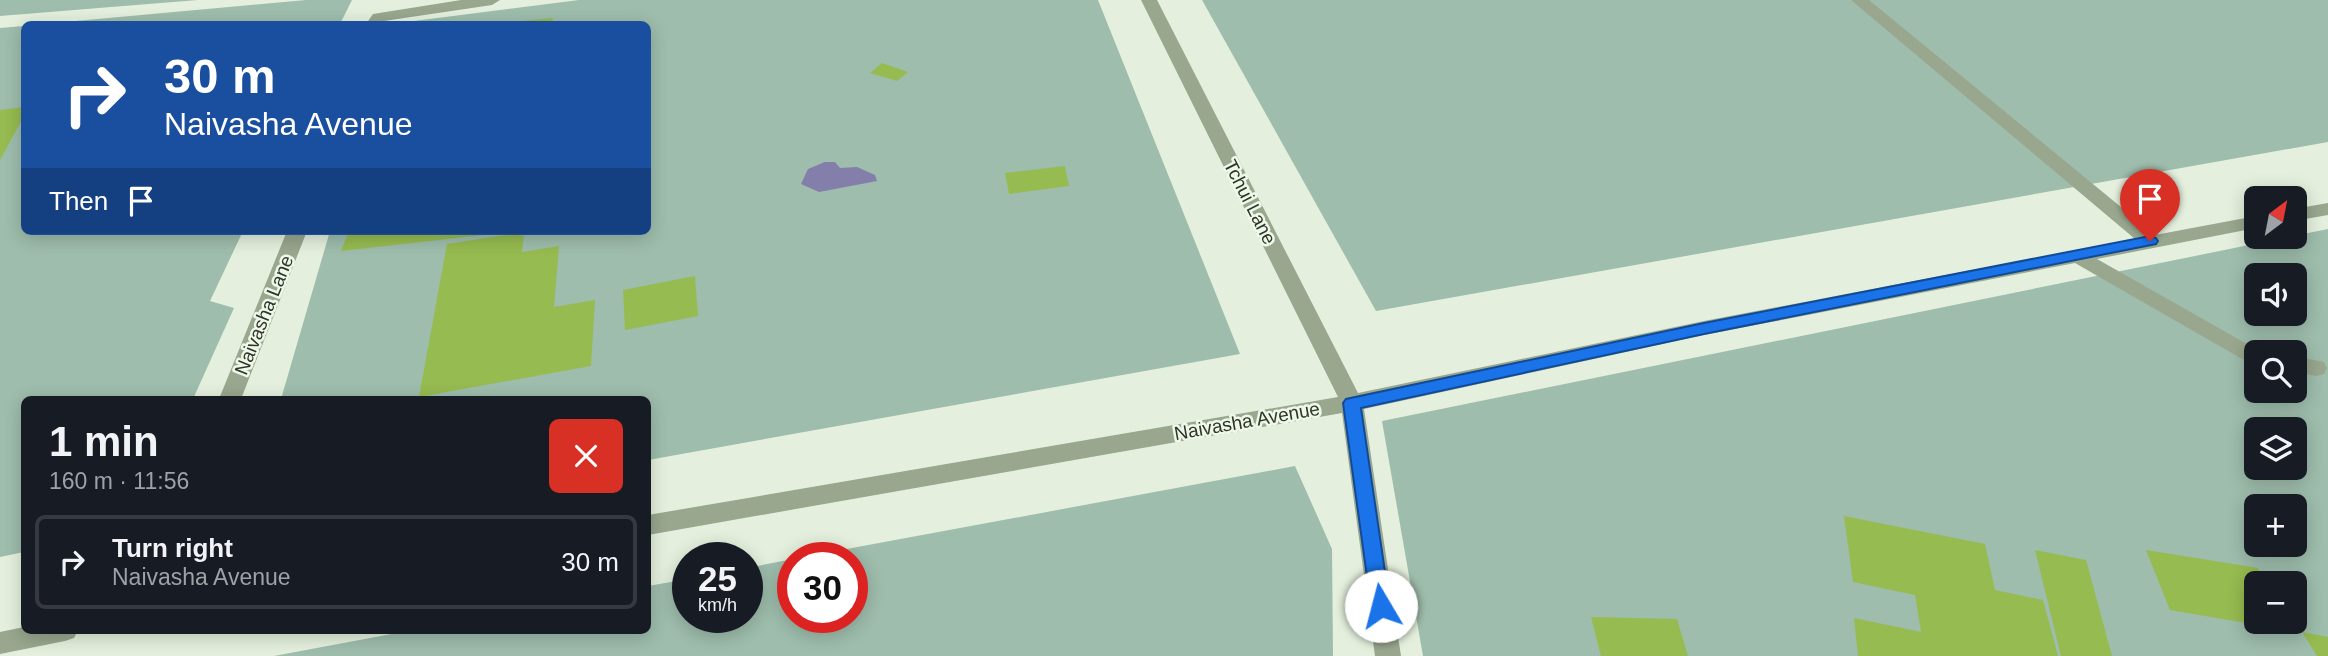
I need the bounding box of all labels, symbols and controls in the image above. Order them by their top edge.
icon: right [49,49,140,140]
text: 30 m [164,49,276,103]
text: Naivasha Avenue [164,106,412,142]
street label: Tchui Lane [1220,156,1280,248]
pin [2120,169,2180,241]
icon: arrive [2131,180,2169,218]
icon: arrive [122,182,160,220]
text: Then [49,186,108,216]
north arrow [2244,186,2306,248]
map controls [2244,186,2307,634]
street label: Naivasha Lane [231,252,297,378]
button: sound [2244,263,2307,326]
button: search [2244,340,2307,403]
street label: Naivasha Avenue [1173,398,1321,444]
button: layers [2244,417,2307,480]
text: 1 min [49,418,159,465]
button: close [549,419,623,493]
text: 160 m · 11:56 [49,468,189,494]
button: + [2244,494,2307,557]
text: Turn right [112,533,233,563]
speed limit sign: 30 [777,542,868,633]
icon: right [53,543,91,581]
text: 30 m [561,547,619,577]
text: 25 [698,559,737,598]
text: Naivasha Avenue [112,564,291,590]
position arrow [1344,569,1418,643]
button: − [2244,571,2307,634]
text: km/h [698,595,737,615]

